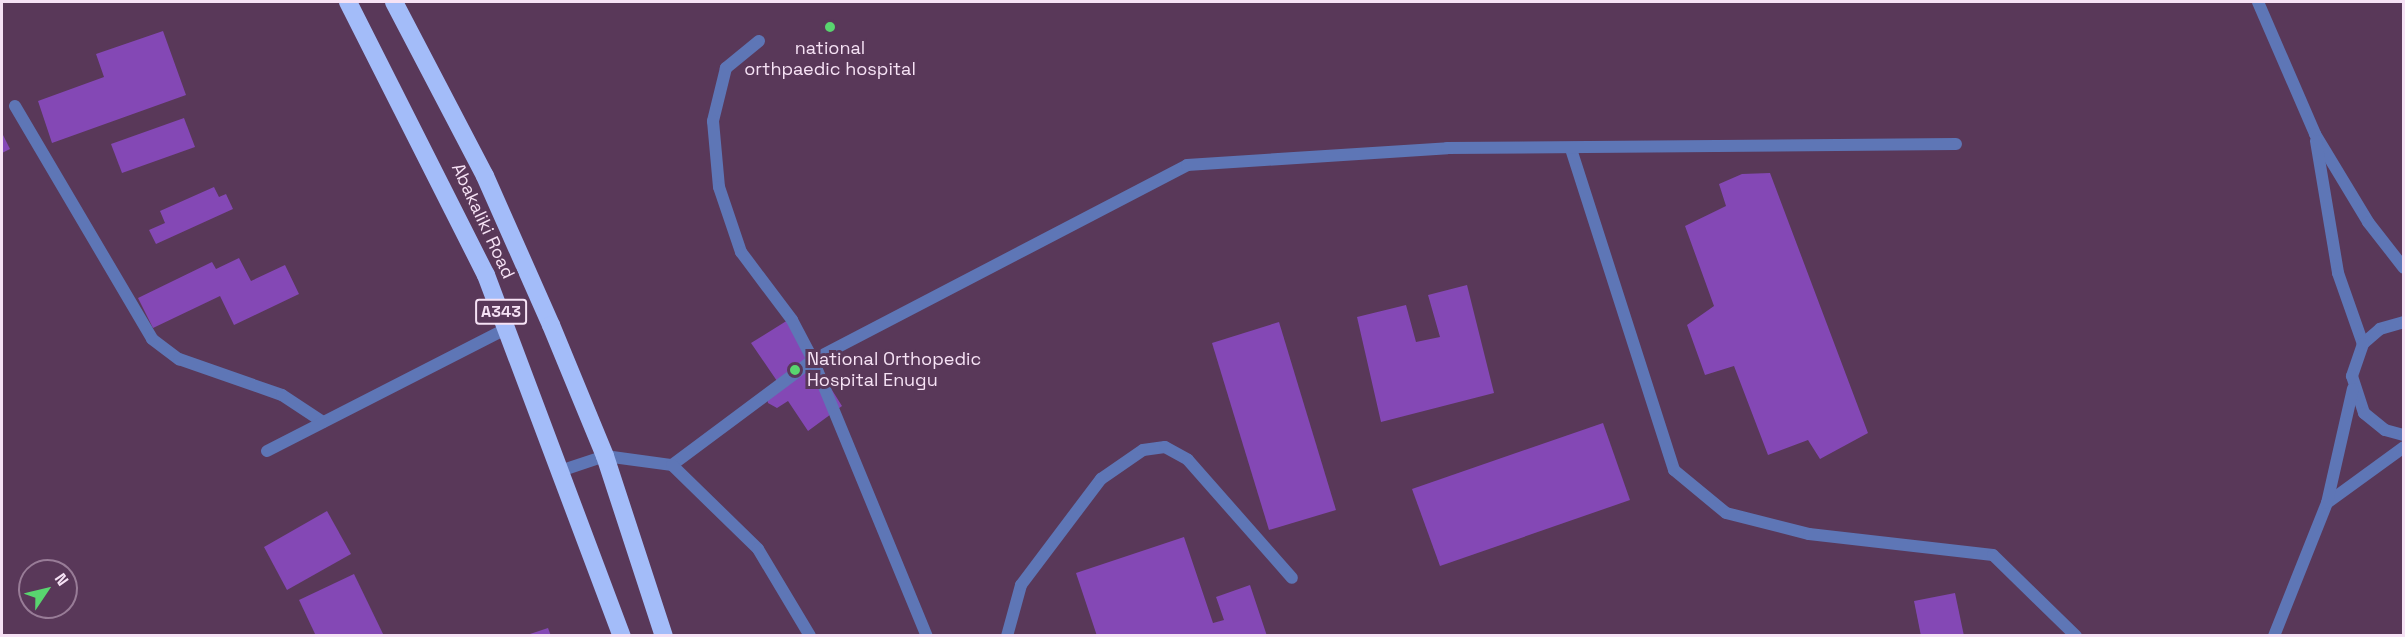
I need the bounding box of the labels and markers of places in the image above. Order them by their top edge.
marker: national orthpaedic hospital [821,18,839,36]
place label: national orthpaedic hospital [744,38,916,80]
place label: National Orthopedic Hospital Enugu [807,349,981,392]
marker: National Orthopedic Hospital Enugu [788,363,802,377]

